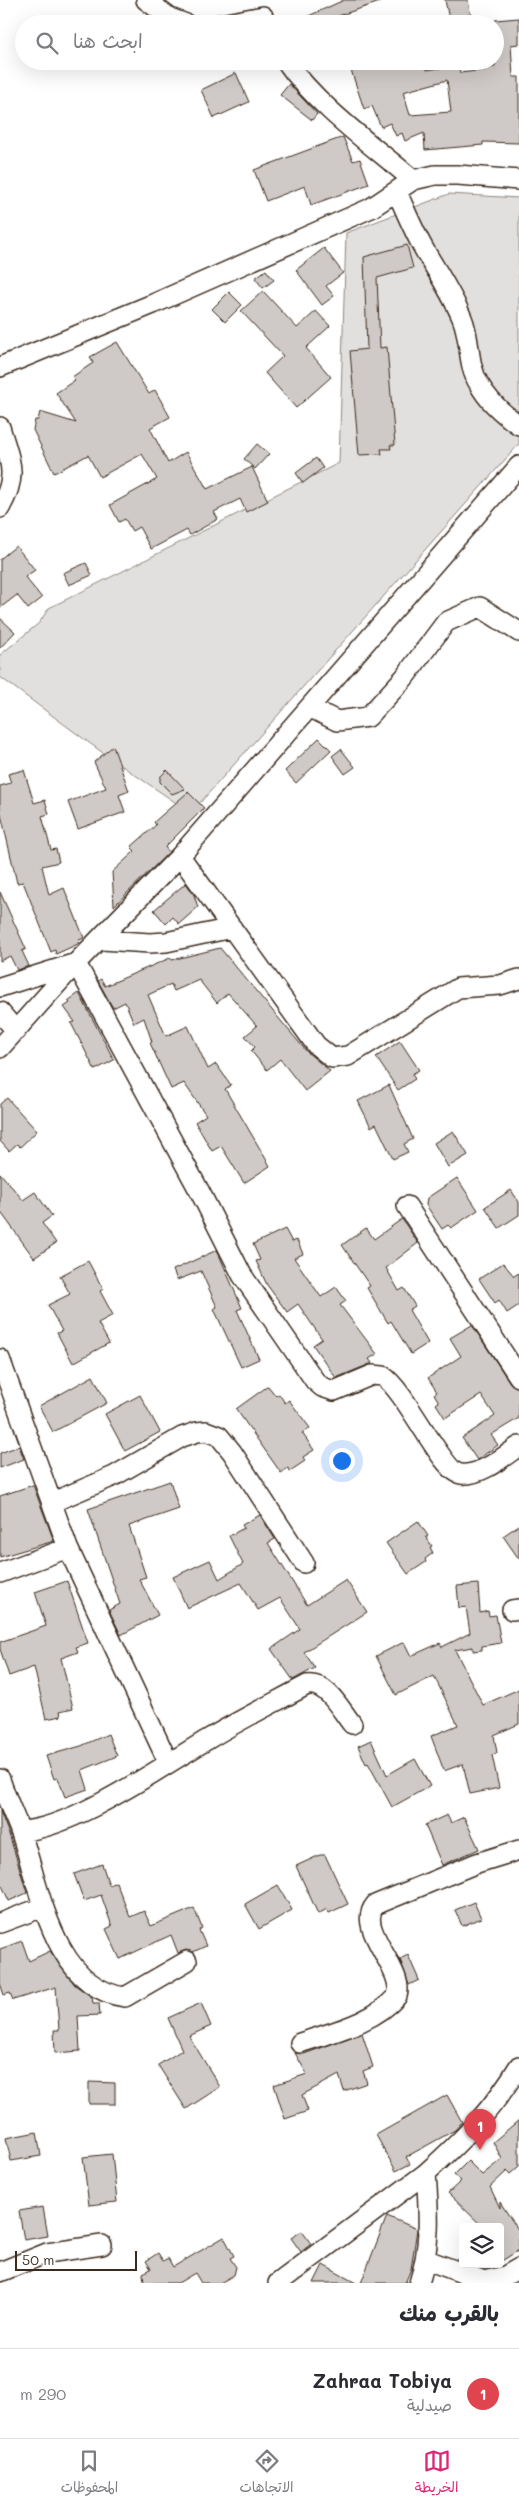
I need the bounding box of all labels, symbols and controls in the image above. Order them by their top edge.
search box [15,15,504,70]
text: ابحث هنا [73,28,143,53]
icon: search [33,29,61,57]
your location [329,1448,355,1474]
pin: 1 [464,2109,496,2150]
map controls [459,2223,504,2268]
button: layers [459,2223,504,2268]
scale bar [15,2248,138,2271]
text: 50 m [22,2250,54,2269]
text: بالقرب منك [399,2299,499,2326]
text: Zahraa Tobiya [313,2368,452,2393]
text: 290 m [20,2383,66,2404]
text: 1 [479,2383,487,2404]
text: صيدلية [407,2394,452,2415]
tab: المحفوظات [61,2447,118,2500]
tab: الاتجاهات [239,2447,294,2500]
tab: الخريطة [415,2447,458,2500]

